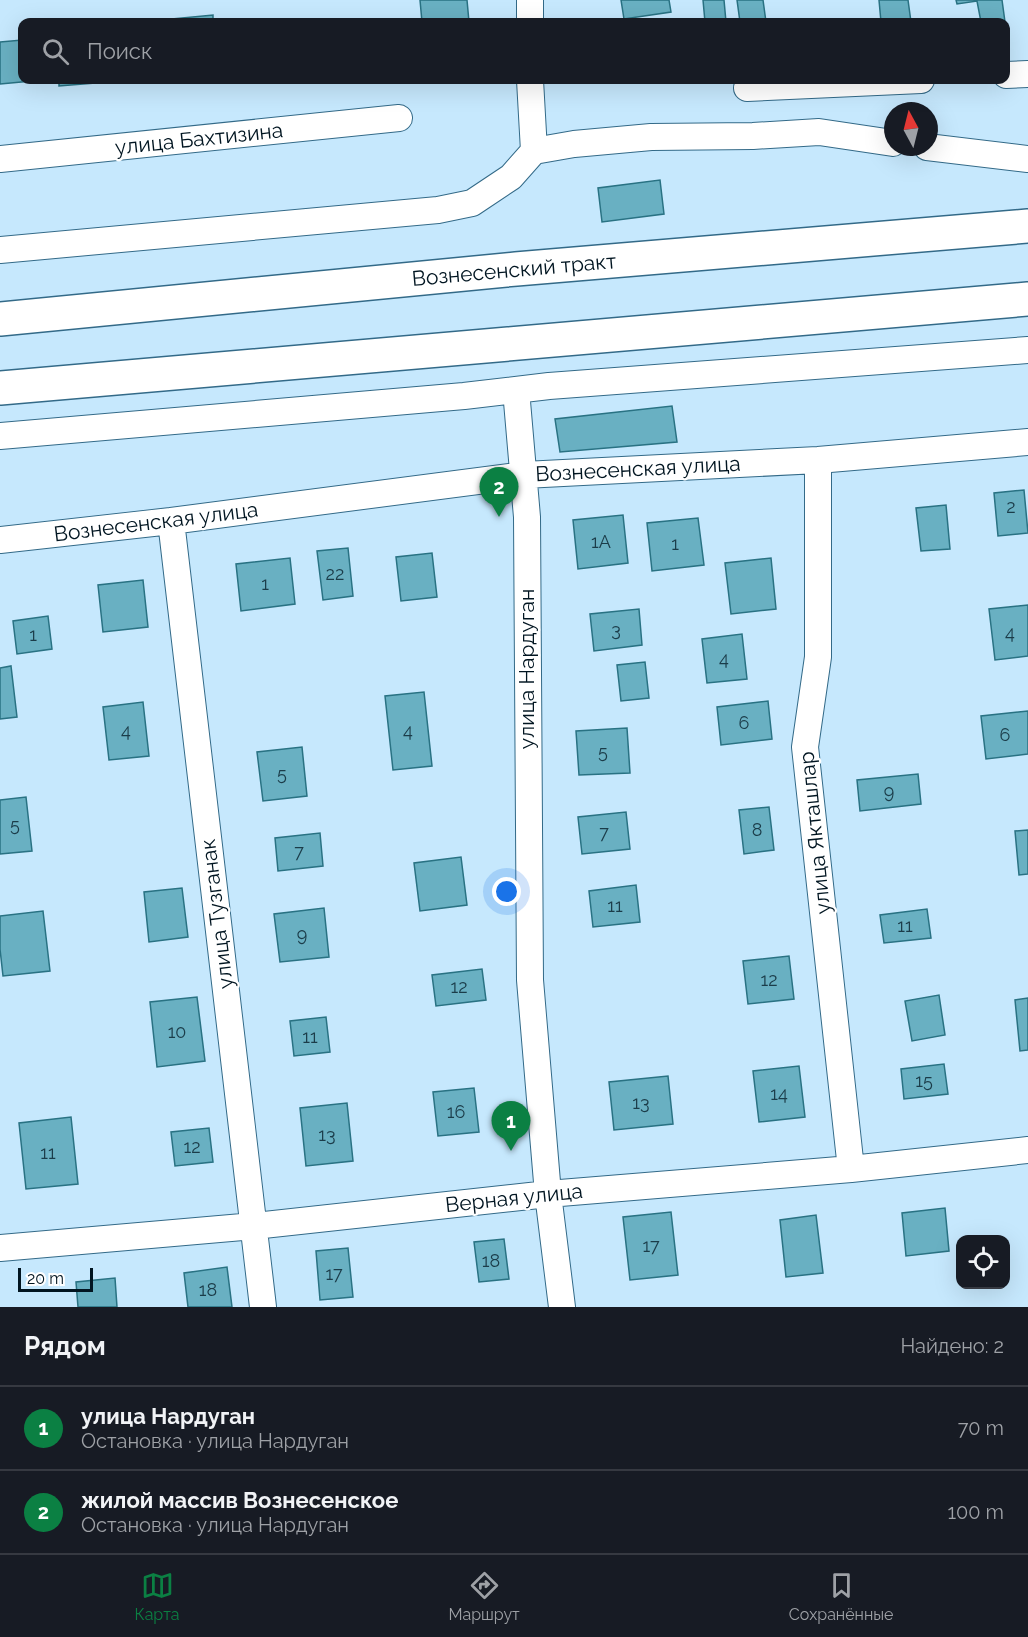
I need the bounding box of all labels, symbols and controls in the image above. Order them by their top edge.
search box [18,18,1010,84]
icon: search [39,35,72,68]
text: Поиск [87,38,152,64]
north arrow [884,102,938,156]
street label: улица Бахтизина [114,117,284,160]
street label: Вознесенский тракт [411,248,617,291]
street label: Вознесенская улица [535,451,741,486]
pin: 2 [480,468,518,517]
house number: 2 [1006,496,1016,517]
street label: Вознесенская улица [52,497,260,546]
house number: 1А [591,531,611,552]
house number: 1 [671,533,679,554]
house number: 22 [326,563,344,584]
house number: 1 [261,573,269,594]
street label: улица Нардуган [514,589,539,749]
house number: 3 [611,619,621,640]
house number: 4 [1005,622,1015,643]
house number: 1 [29,624,37,645]
house number: 4 [719,648,729,669]
house number: 6 [739,712,750,733]
house number: 4 [121,720,131,741]
house number: 4 [403,720,413,741]
house number: 6 [1000,724,1011,745]
house number: 5 [598,741,608,762]
street label: улица Якташлар [794,750,835,916]
house number: 5 [277,763,287,784]
house number: 9 [884,781,894,802]
house number: 5 [10,814,20,835]
house number: 8 [752,819,762,840]
house number: 7 [599,822,609,843]
street label: улица Тузганак [195,838,238,990]
house number: 7 [294,841,304,862]
your location [492,877,521,906]
house number: 11 [607,895,623,916]
house number: 11 [897,915,913,936]
house number: 9 [297,924,307,945]
house number: 12 [760,969,778,990]
house number: 12 [450,976,468,997]
house number: 10 [168,1021,186,1042]
house number: 11 [302,1026,318,1047]
house number: 15 [915,1070,933,1091]
house number: 14 [770,1083,788,1104]
house number: 13 [632,1092,650,1113]
house number: 16 [447,1101,465,1122]
pin: 1 [492,1102,530,1151]
house number: 13 [318,1124,336,1145]
house number: 12 [183,1136,201,1157]
house number: 11 [40,1142,56,1163]
street label: Верная улица [444,1178,584,1217]
house number: 17 [642,1235,660,1256]
map controls [956,1235,1010,1289]
button: locate [956,1235,1010,1289]
house number: 18 [482,1250,500,1271]
house number: 17 [325,1263,343,1284]
scale bar [18,1265,93,1292]
text: 20 m [27,1269,64,1288]
house number: 18 [199,1279,217,1300]
text: Рядом [24,1331,106,1361]
text: Найдено: 2 [900,1334,1004,1358]
text: улица Нардуган [81,1403,255,1429]
text: 1 [39,1416,48,1440]
text: 70 m [958,1416,1004,1440]
text: Остановка · улица Нардуган [81,1429,349,1453]
text: жилой массив Вознесенское [81,1487,398,1513]
text: 2 [38,1500,49,1524]
text: 100 m [947,1500,1004,1524]
text: Остановка · улица Нардуган [81,1513,349,1537]
tab: Карта [134,1569,180,1624]
tab: Маршрут [449,1569,520,1624]
tab: Сохранённые [789,1569,893,1624]

